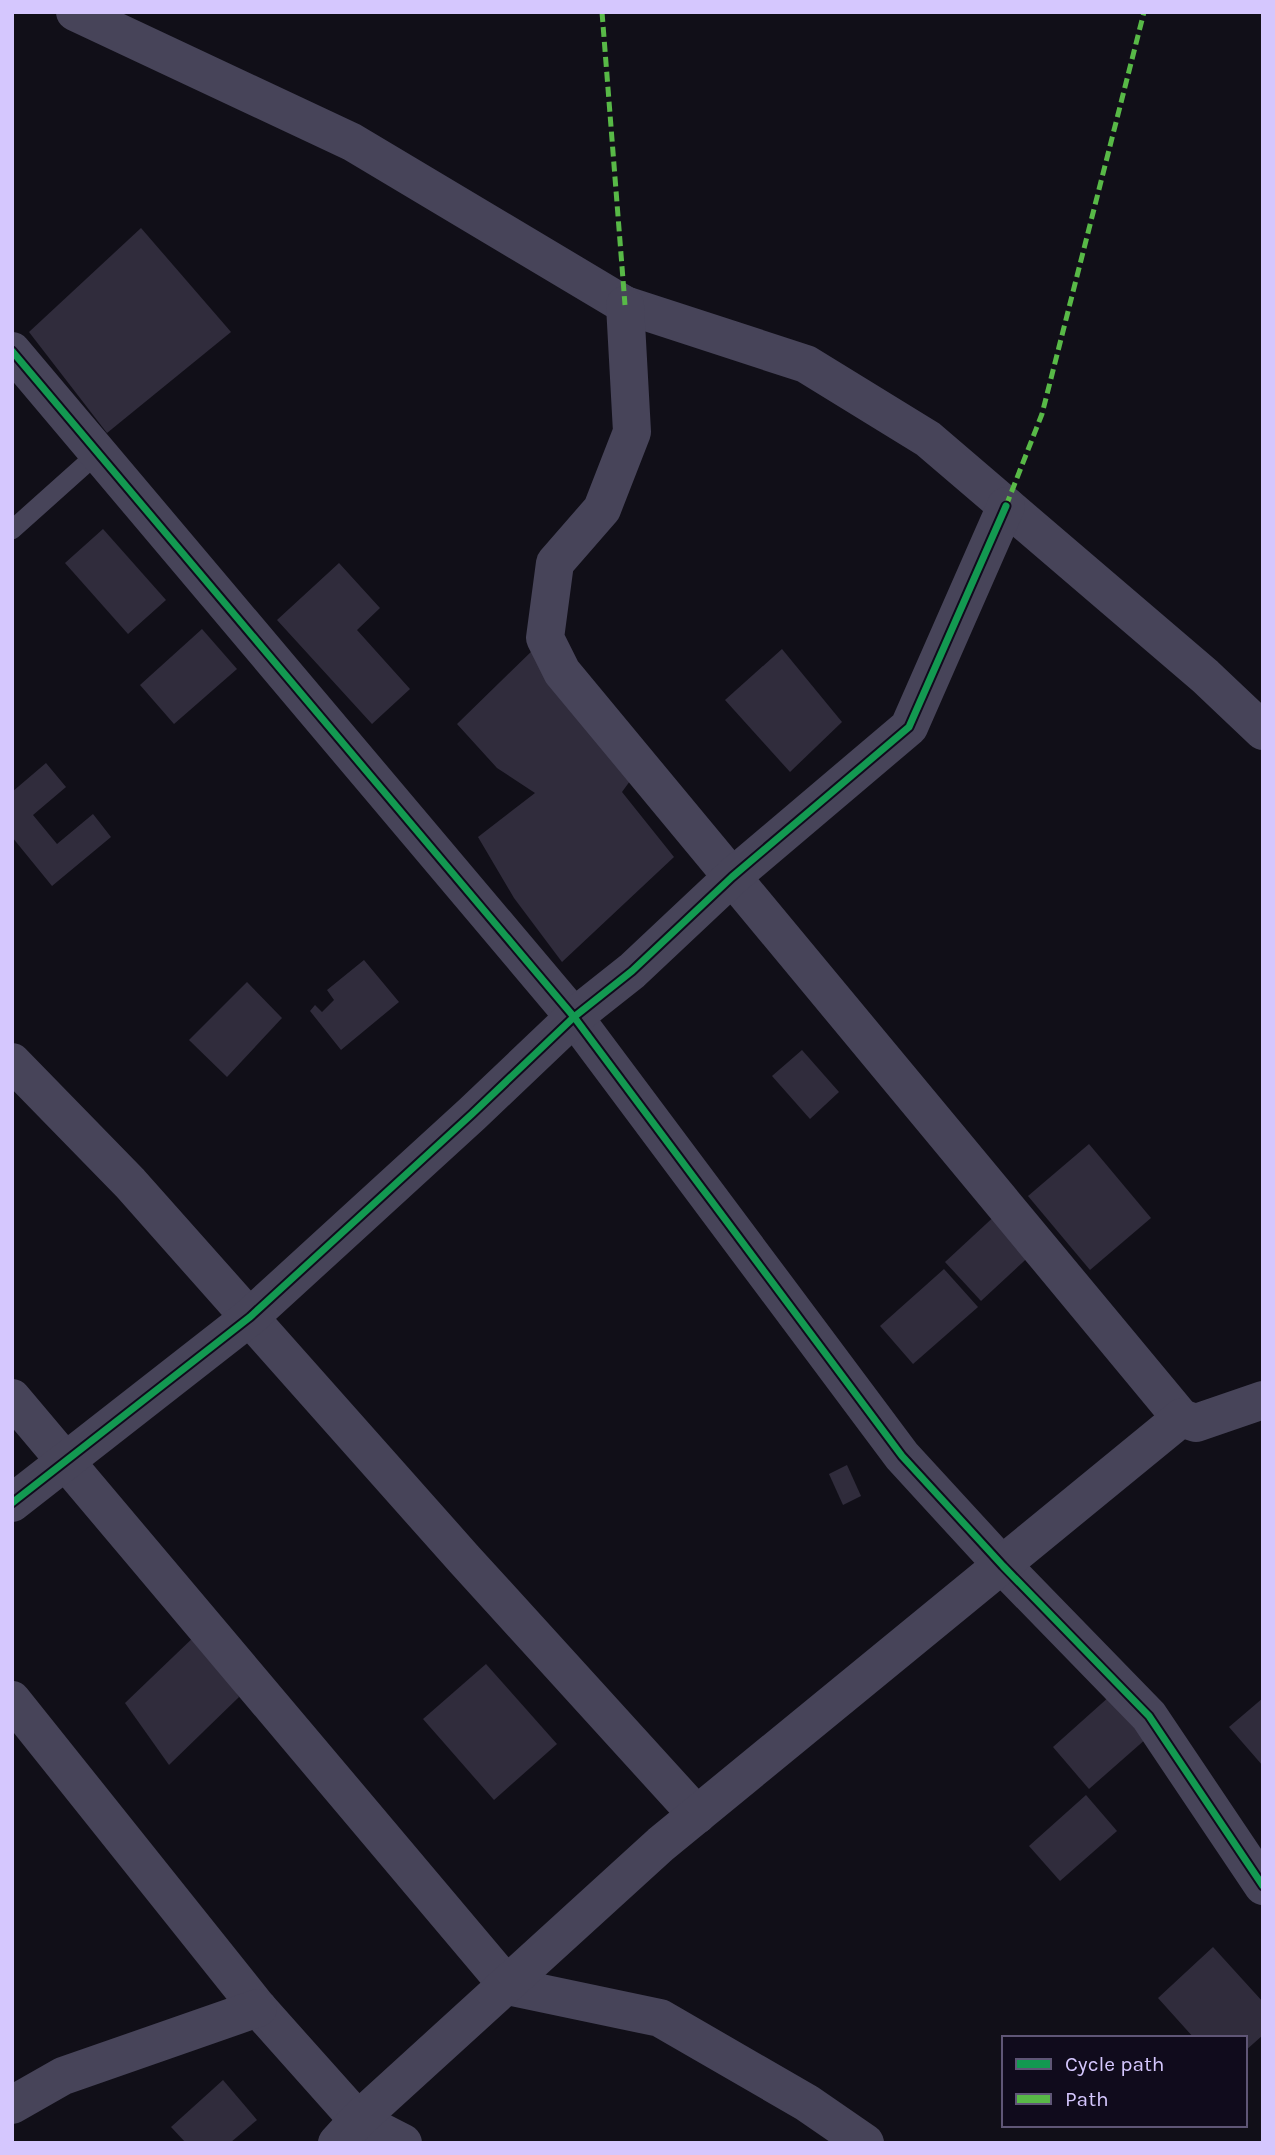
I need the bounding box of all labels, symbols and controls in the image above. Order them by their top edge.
legend [1002,2036,1247,2127]
text: Cycle path [1065,2052,1165,2076]
text: Path [1065,2087,1109,2111]

